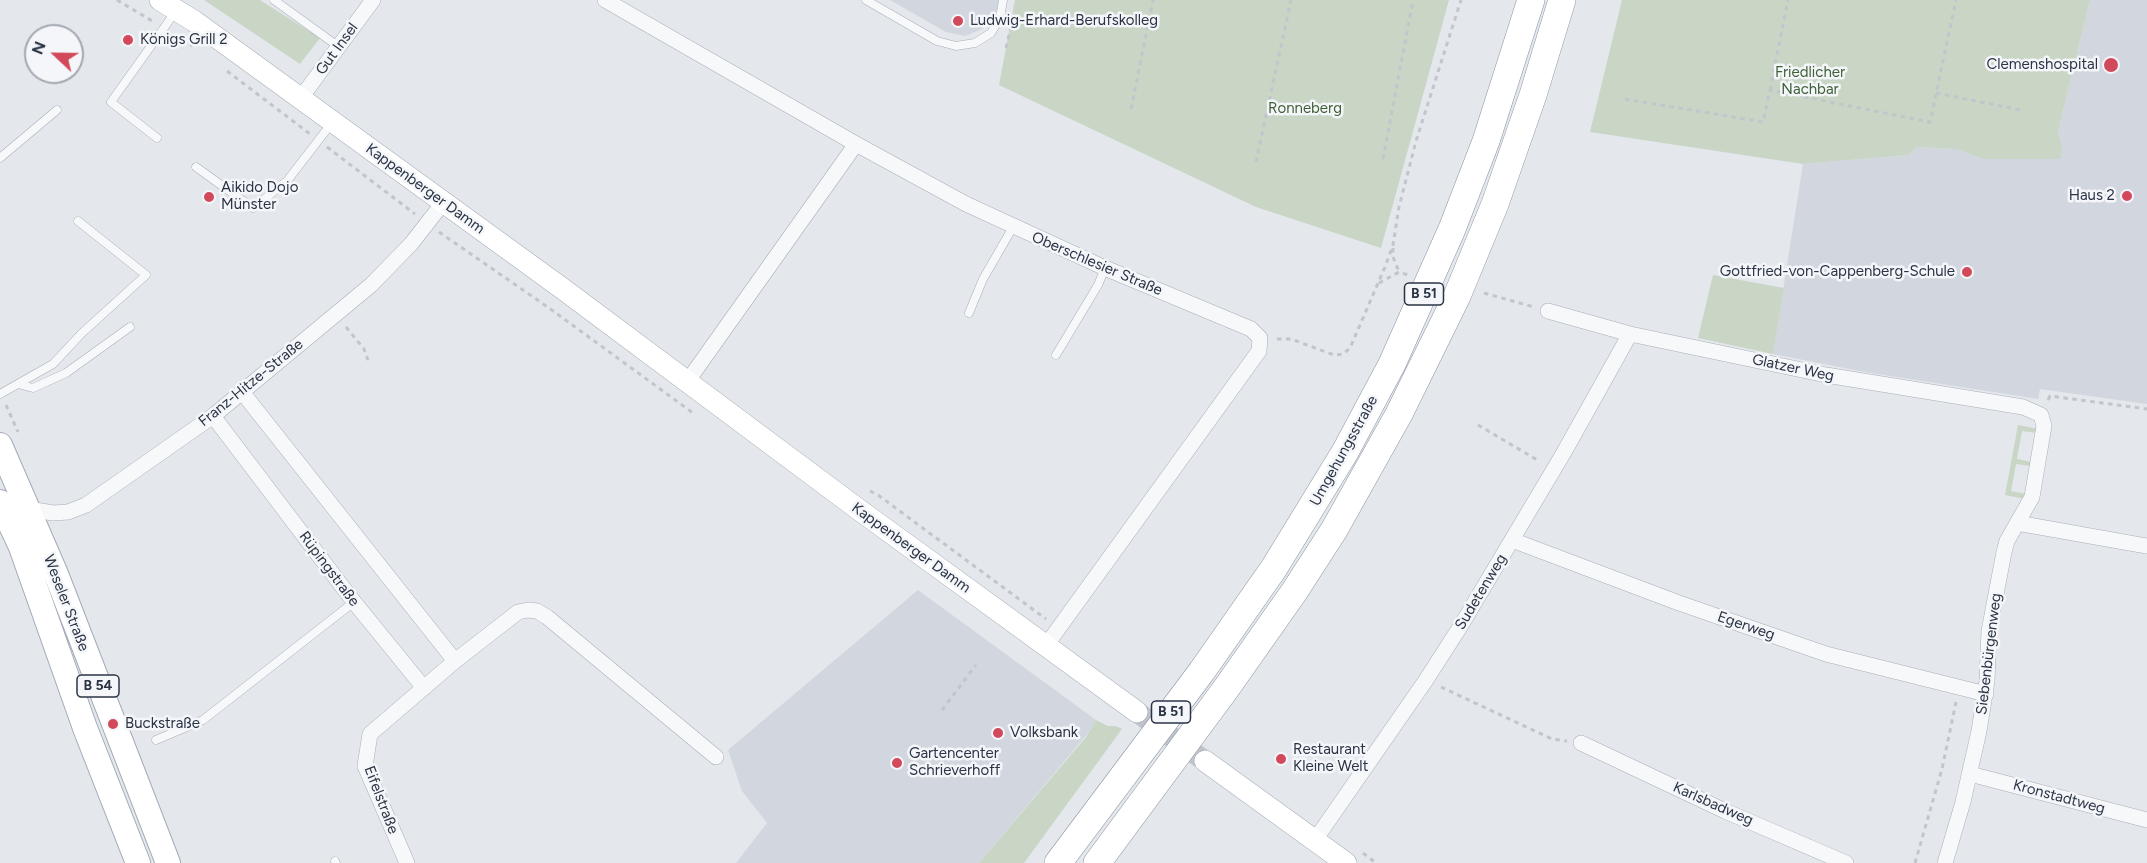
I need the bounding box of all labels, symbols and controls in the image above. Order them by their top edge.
place label: Ludwig-Erhard-Berufskolleg [970,12,1158,30]
marker: Ludwig-Erhard-Berufskolleg [951,14,965,28]
street label: Gut Insel [312,19,362,79]
north arrow [24,24,84,84]
place label: Königs Grill 2 [140,31,228,49]
marker: Königs Grill 2 [121,33,135,47]
text: N [28,39,50,57]
place label: Clemenshospital [1986,56,2098,74]
marker: Clemenshospital [2102,56,2120,74]
park label: Friedlicher Nachbar [1775,64,1845,99]
park label: Ronneberg [1268,100,1342,118]
street label: Kappenberger Damm [362,140,488,238]
place label: Aikido Dojo Münster [221,179,298,214]
place label: Haus 2 [2069,187,2115,205]
marker: Haus 2 [2120,189,2134,203]
marker: Aikido Dojo Münster [202,190,216,204]
street label: Oberschlesier Straße [1029,228,1165,300]
place label: Gottfried-von-Cappenberg-Schule [1720,263,1955,281]
marker: Gottfried-von-Cappenberg-Schule [1960,265,1974,279]
road number: B 51 [1404,283,1444,305]
street label: Franz-Hitze-Straße [195,335,307,431]
street label: Glatzer Weg [1750,351,1836,385]
street label: Umgehungsstraße [1306,393,1382,509]
street label: Kappenberger Damm [848,499,974,597]
street label: Rüpingstraße [295,528,363,610]
street label: Sudetenweg [1451,551,1511,633]
street label: Weseler Straße [39,552,93,654]
street label: Siebenbürgenweg [1973,592,2005,716]
street label: Egerweg [1715,608,1777,644]
road number: B 54 [77,675,119,697]
road number: B 51 [1152,701,1190,723]
place label: Buckstraße [125,715,200,733]
marker: Buckstraße [106,717,120,731]
place label: Volksbank [1010,724,1078,742]
marker: Volksbank [991,726,1005,740]
place label: Restaurant Kleine Welt [1293,741,1368,776]
place label: Gartencenter Schrieverhoff [909,745,1000,780]
marker: Restaurant Kleine Welt [1274,752,1288,766]
marker: Gartencenter Schrieverhoff [890,756,904,770]
street label: Eifelstraße [360,763,402,837]
street label: Kronstadtweg [2011,776,2107,818]
street label: Karlsbadweg [1670,778,1756,830]

